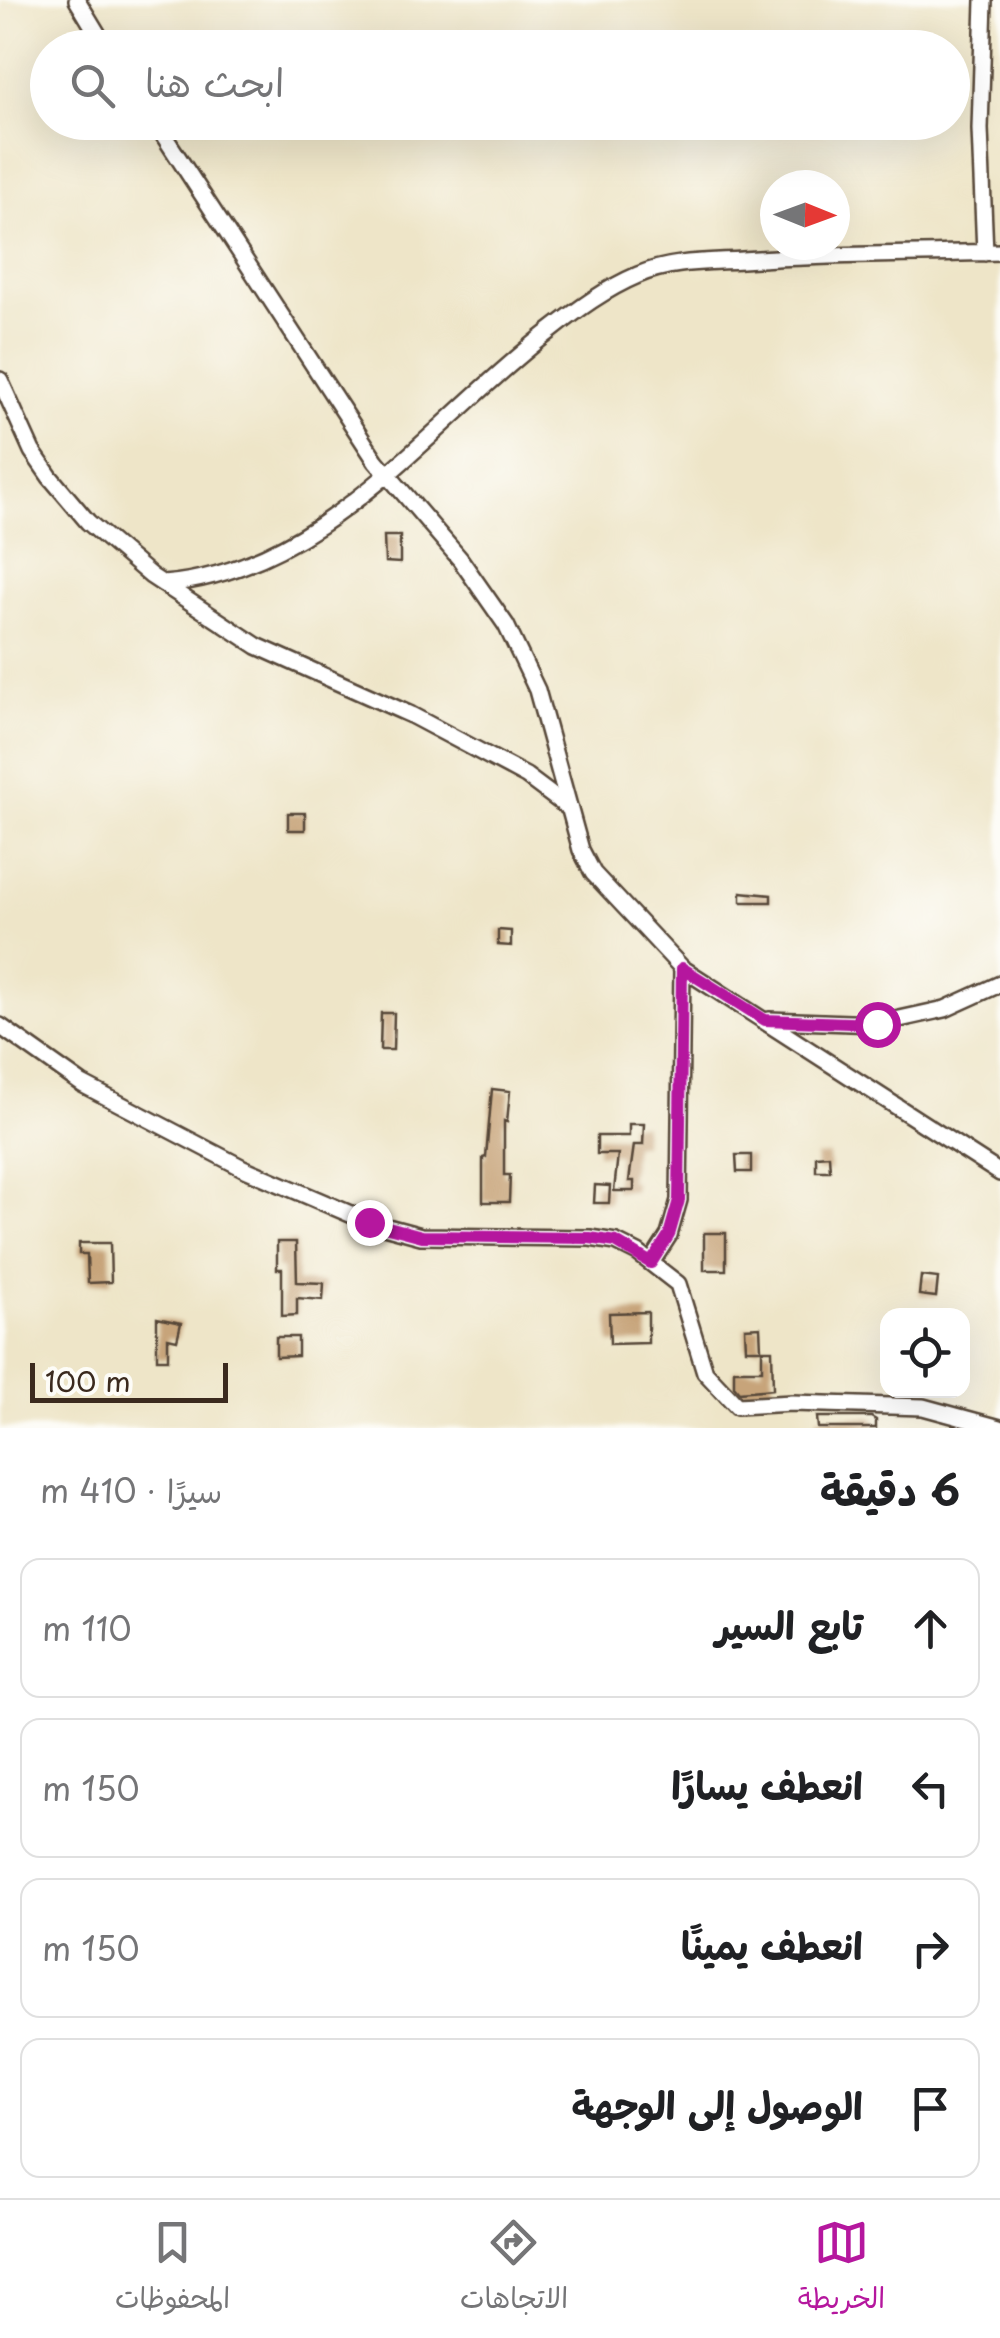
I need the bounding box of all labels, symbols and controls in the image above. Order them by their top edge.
search box [30,30,970,140]
text: ابحث هنا [145,53,284,110]
icon: search [65,58,120,113]
north arrow [760,170,850,260]
route start [855,1002,901,1048]
route end [347,1200,393,1246]
map controls [880,1308,970,1398]
button: locate [880,1308,970,1398]
scale bar [30,1358,228,1402]
text: 100 m [45,1359,131,1402]
text: 6 دقيقة [820,1457,960,1520]
text: سيرًا · 410 m [40,1466,222,1514]
text: تابع السير [715,1596,863,1653]
icon: ahead [903,1601,958,1656]
text: 110 m [42,1604,132,1652]
text: انعطف يسارًا [671,1756,863,1813]
icon: left [903,1761,958,1816]
text: 150 m [42,1764,140,1812]
text: انعطف يمينًا [681,1916,863,1973]
icon: right [903,1921,958,1976]
text: 150 m [42,1924,140,1972]
text: الوصول إلى الوجهة [571,2076,863,2133]
icon: arrive [903,2081,958,2136]
tab: المحفوظات [115,2215,230,2323]
tab: الاتجاهات [460,2215,568,2323]
tab: الخريطة [798,2215,885,2323]

